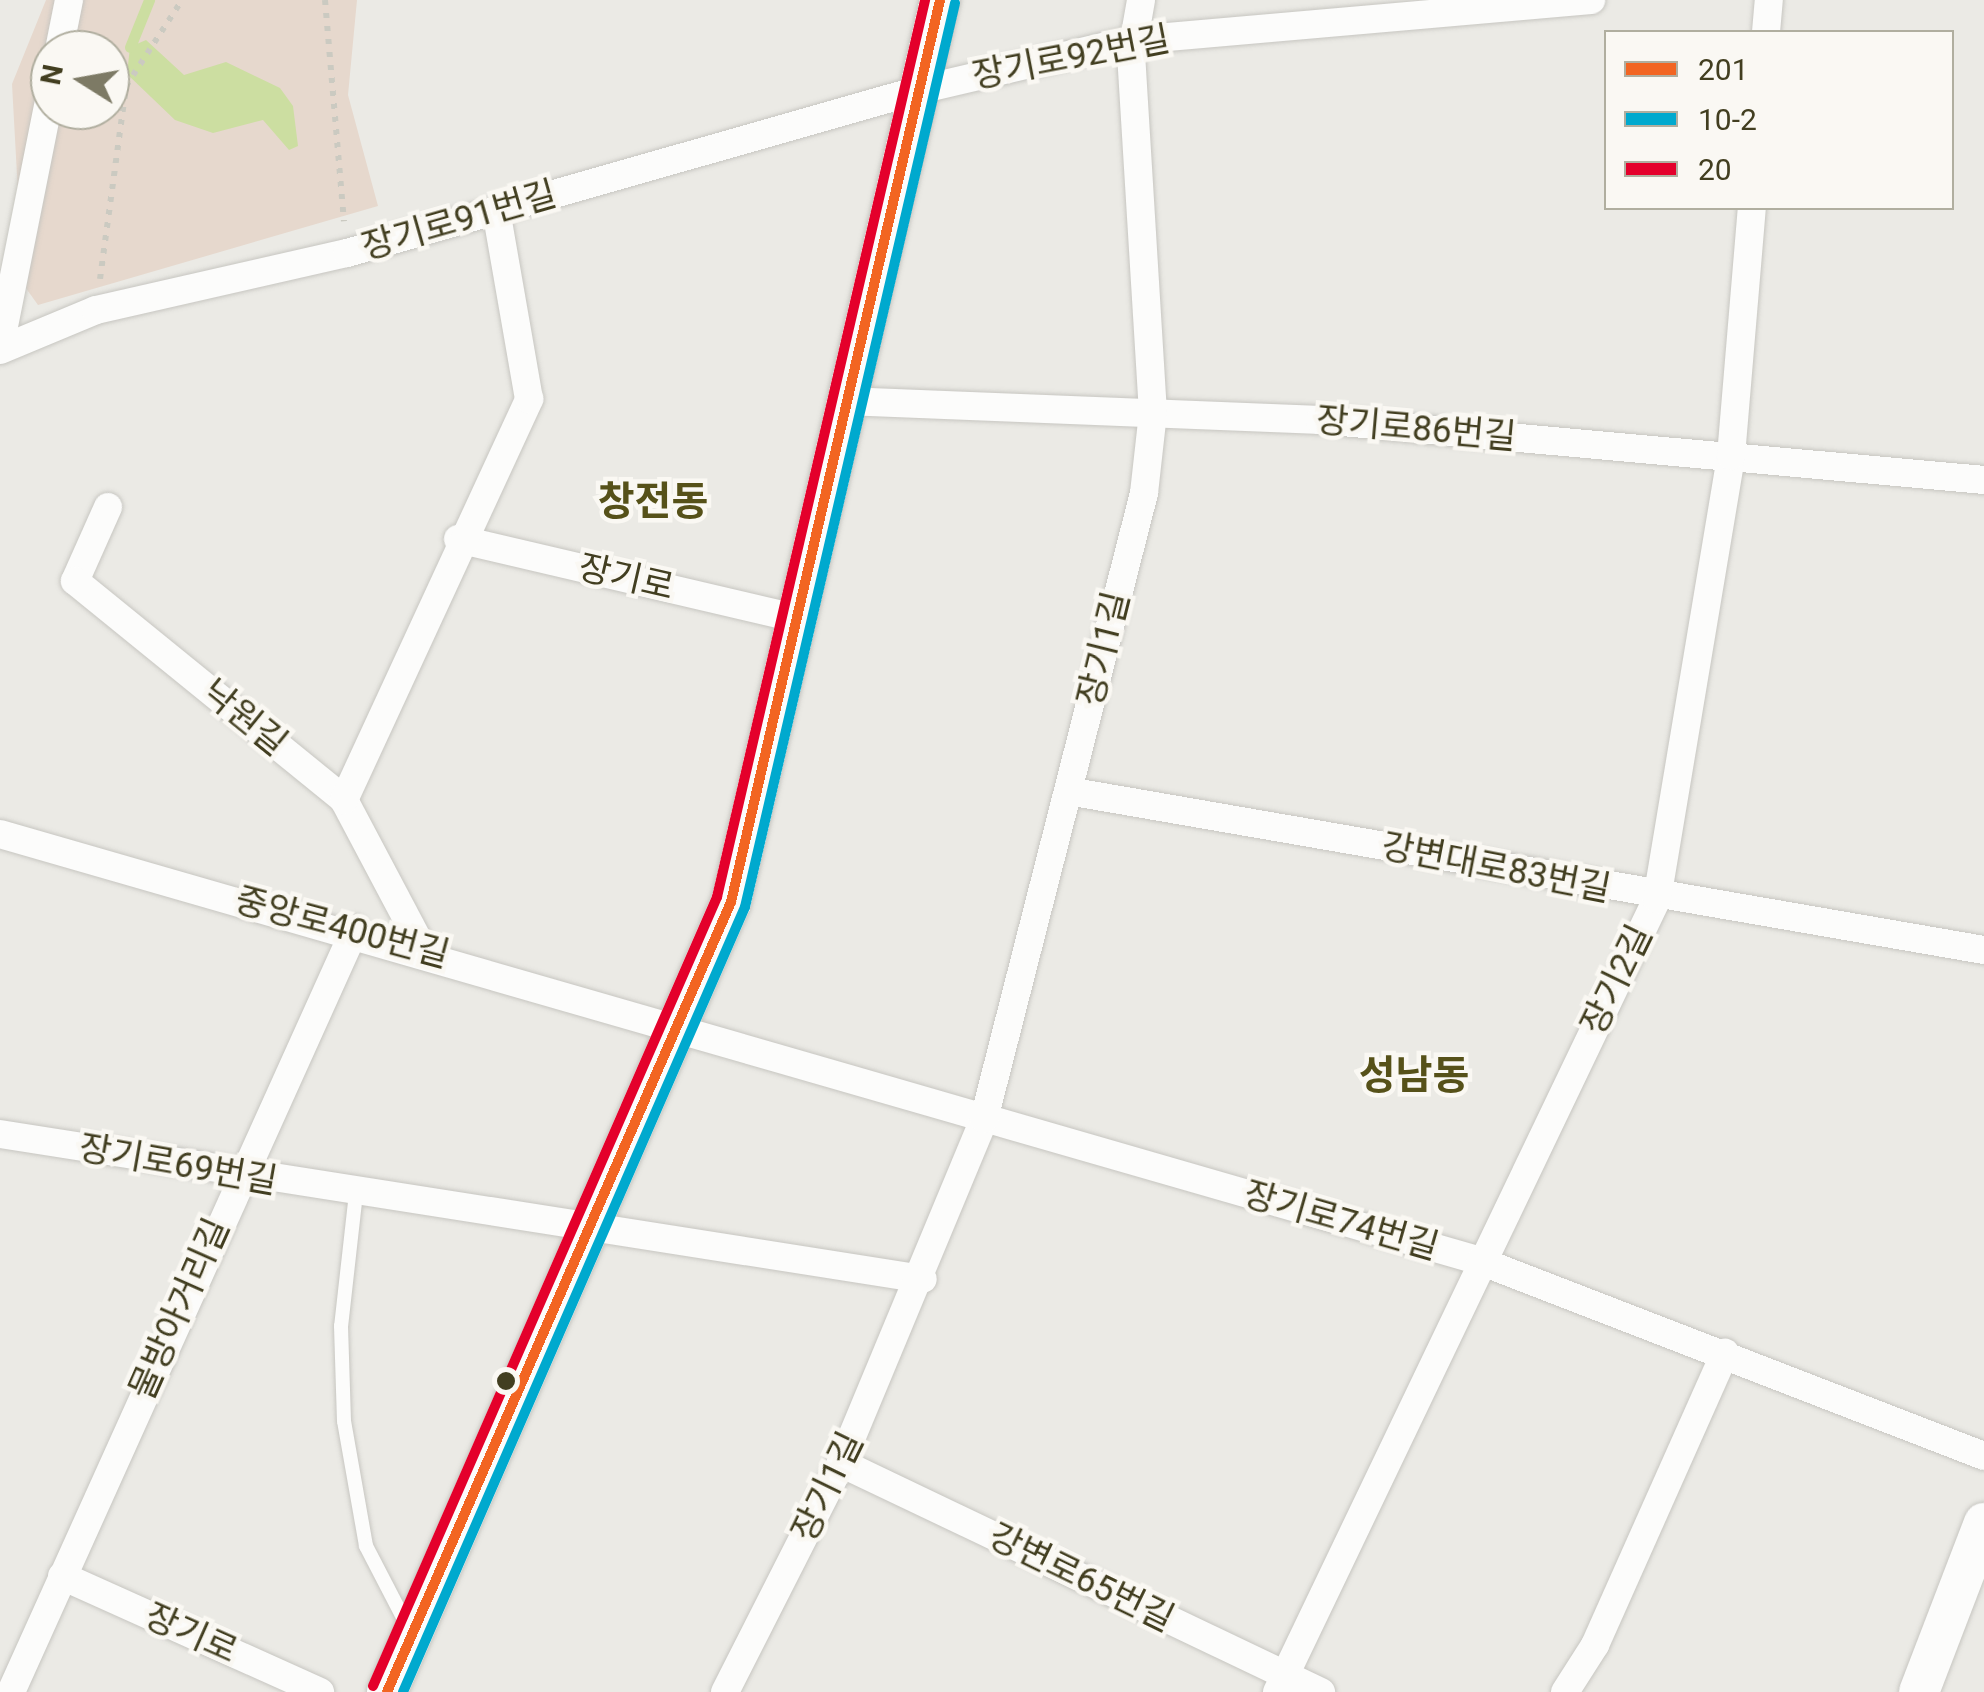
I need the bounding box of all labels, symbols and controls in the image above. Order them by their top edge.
street label: 장기로92번길 [969,18,1173,98]
north arrow [30,30,130,130]
legend [1604,30,1954,210]
text: 201 [1698,52,1749,87]
text: N [34,62,70,87]
text: 10-2 [1698,102,1757,137]
text: 20 [1698,152,1732,187]
street label: 장기로91번길 [357,173,561,269]
street label: 장기로86번길 [1314,399,1518,459]
district label: 창전동 [598,478,708,526]
street label: 장기로 [574,547,678,609]
street label: 장기1길 [1070,588,1138,710]
street label: 낙원길 [193,671,295,765]
street label: 강변대로83번길 [1378,825,1614,911]
street label: 중앙로400번길 [230,879,454,977]
street label: 장기2길 [1573,919,1661,1041]
district label: 성남동 [1359,1052,1469,1100]
street label: 장기로69번길 [76,1127,280,1203]
street label: 장기로74번길 [1239,1173,1443,1269]
street label: 물방아거리길 [122,1212,238,1406]
unlabelled marker [496,1371,516,1391]
street label: 장기1길 [784,1426,872,1548]
street label: 강변로65번길 [982,1515,1180,1641]
street label: 장기로 [138,1595,244,1673]

